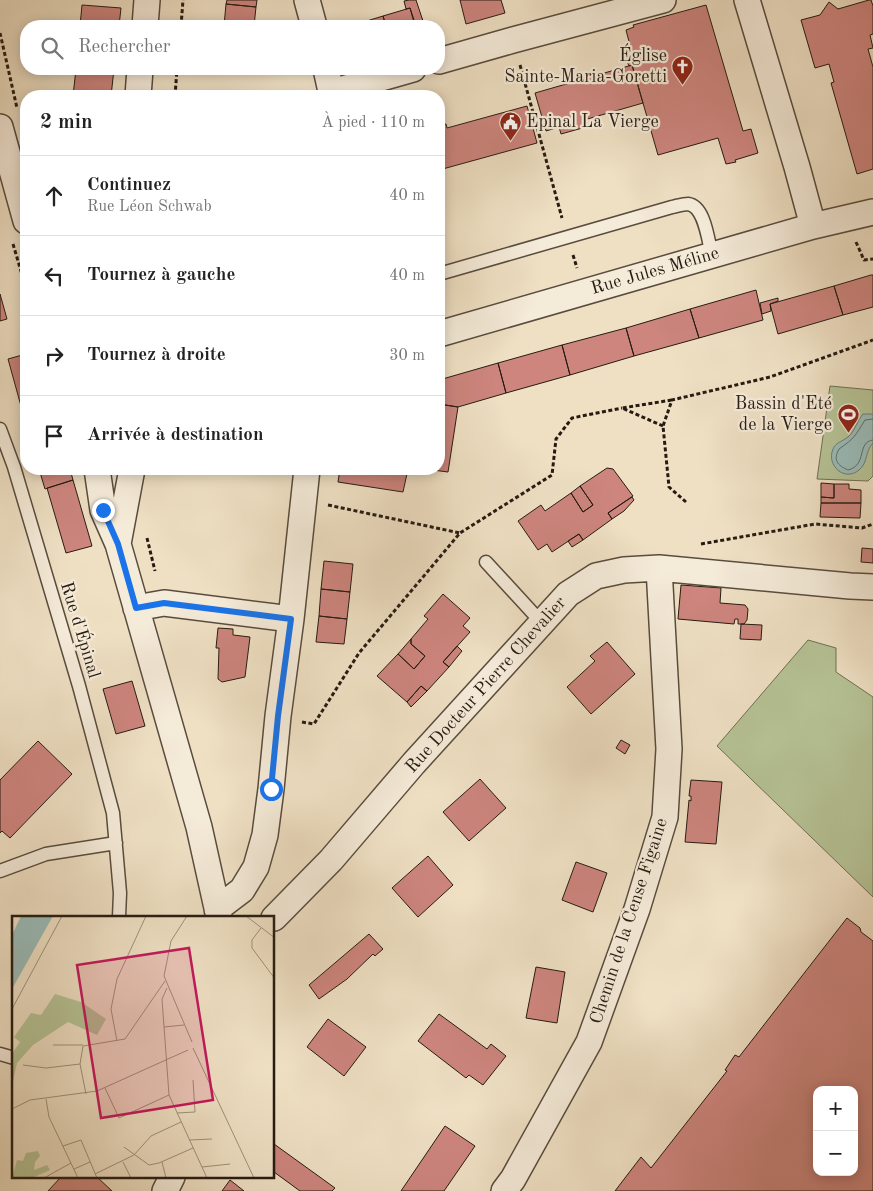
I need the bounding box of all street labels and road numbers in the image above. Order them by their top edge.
street label: Rue Jules Méline [589,244,721,298]
street label: Rue d'Épinal [57,579,107,680]
street label: Rue Docteur Pierre Chevalier [402,593,570,777]
street label: Chemin de la Cense Figaine [587,816,671,1026]

